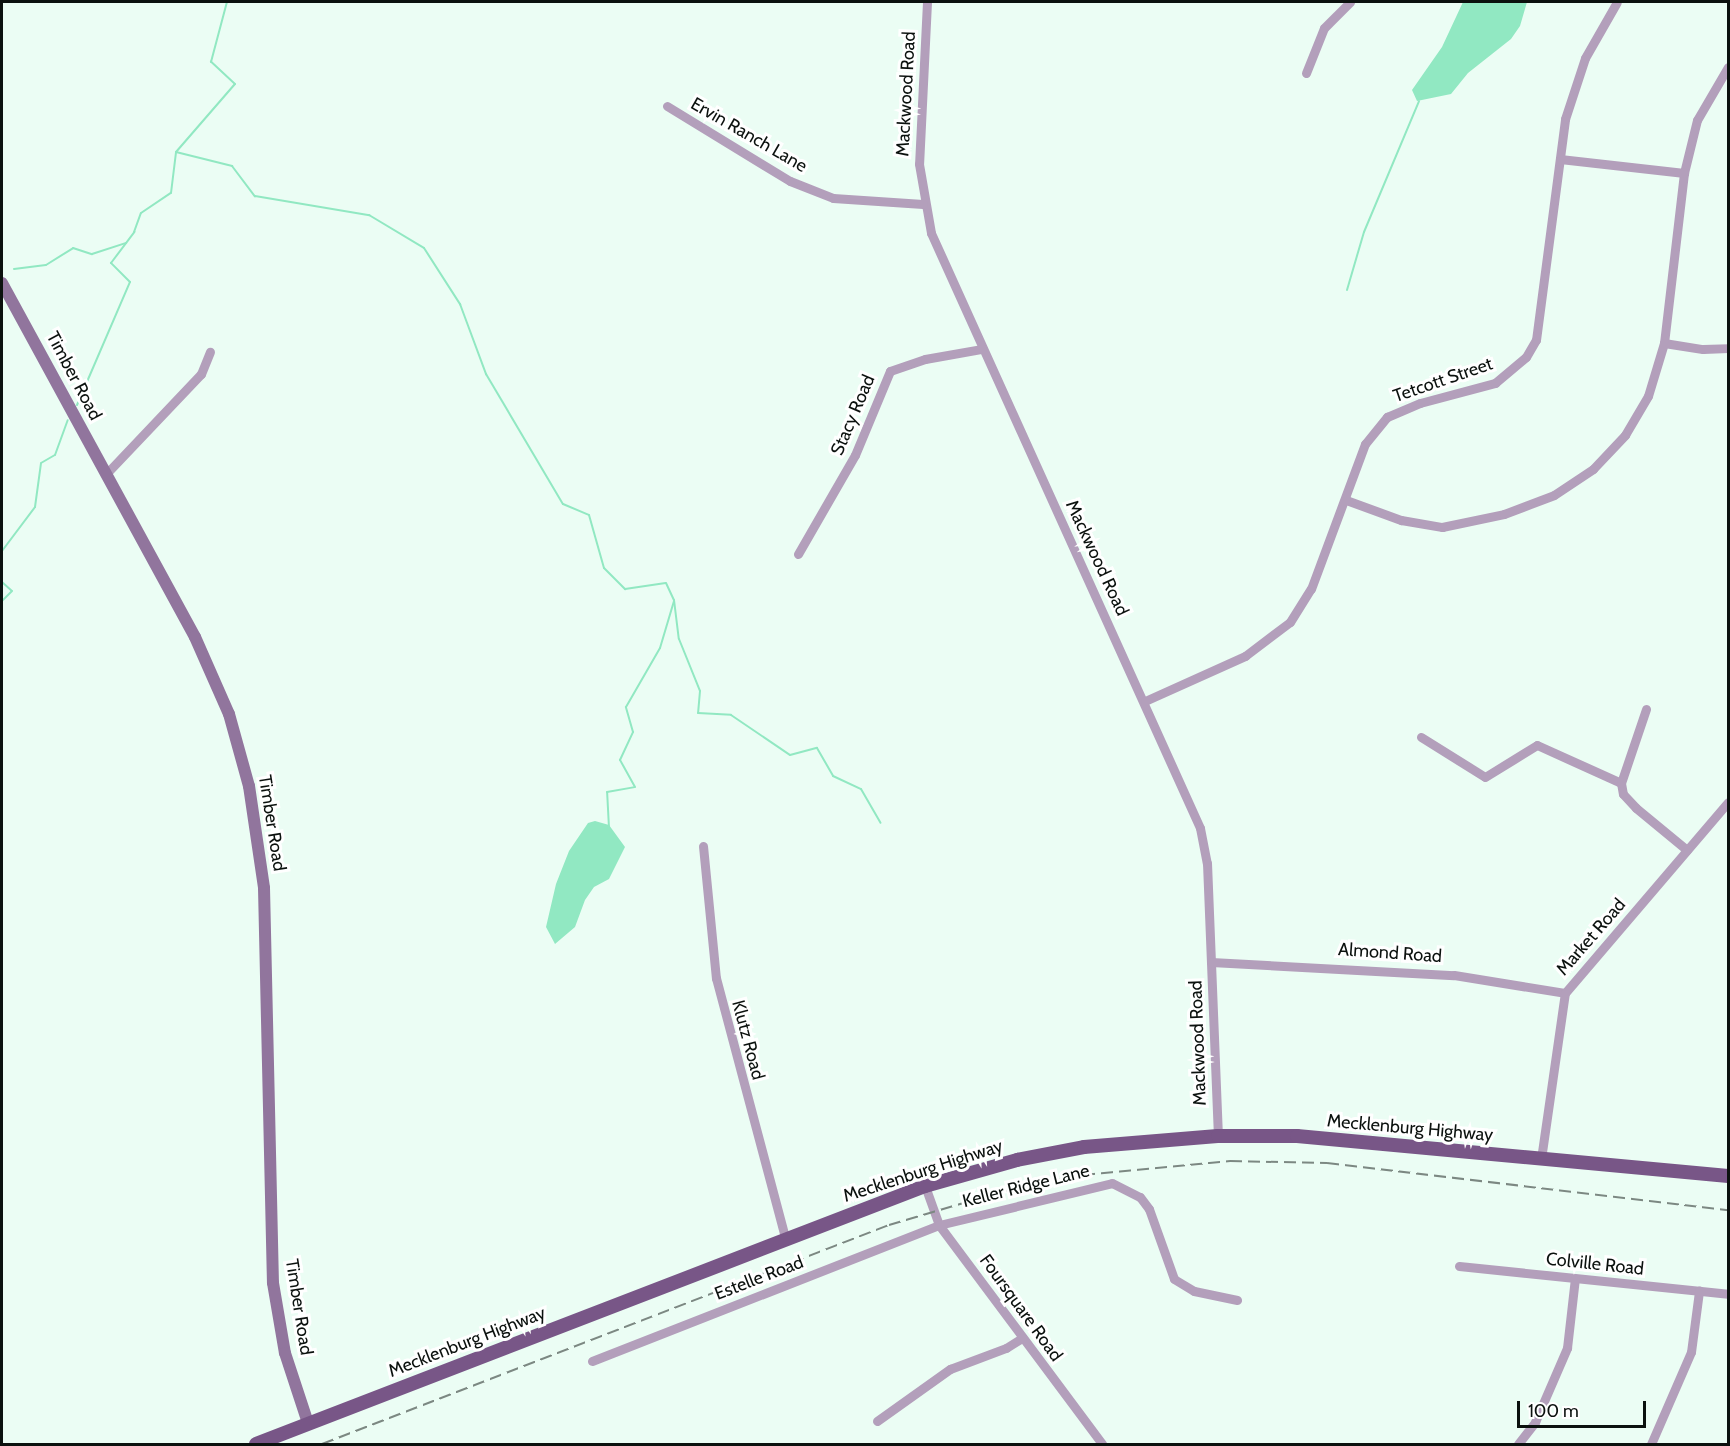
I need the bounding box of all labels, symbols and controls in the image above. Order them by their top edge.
street label: Mackwood Road [892,31,920,157]
street label: Ervin Ranch Lane [687,93,811,177]
street label: Timber Road [42,328,106,424]
street label: Tetcott Street [1390,353,1496,407]
street label: Stacy Road [826,372,880,458]
street label: Mackwood Road [1061,497,1133,619]
street label: Timber Road [254,773,290,873]
street label: Market Road [1552,894,1630,980]
street label: Almond Road [1337,939,1443,967]
street label: Mackwood Road [1185,980,1211,1106]
street label: Klutz Road [727,998,769,1082]
street label: Mecklenburg Highway [1326,1110,1494,1146]
street label: Mecklenburg Highway [840,1135,1006,1207]
street label: Keller Ridge Lane [960,1160,1092,1212]
street label: Colville Road [1545,1248,1645,1280]
street label: Foursquare Road [975,1250,1067,1366]
street label: Estelle Road [712,1251,806,1305]
street label: Timber Road [281,1257,317,1357]
street label: Mecklenburg Highway [385,1302,549,1382]
scale bar [1520,1389,1649,1427]
text: 100 m [1528,1400,1579,1422]

